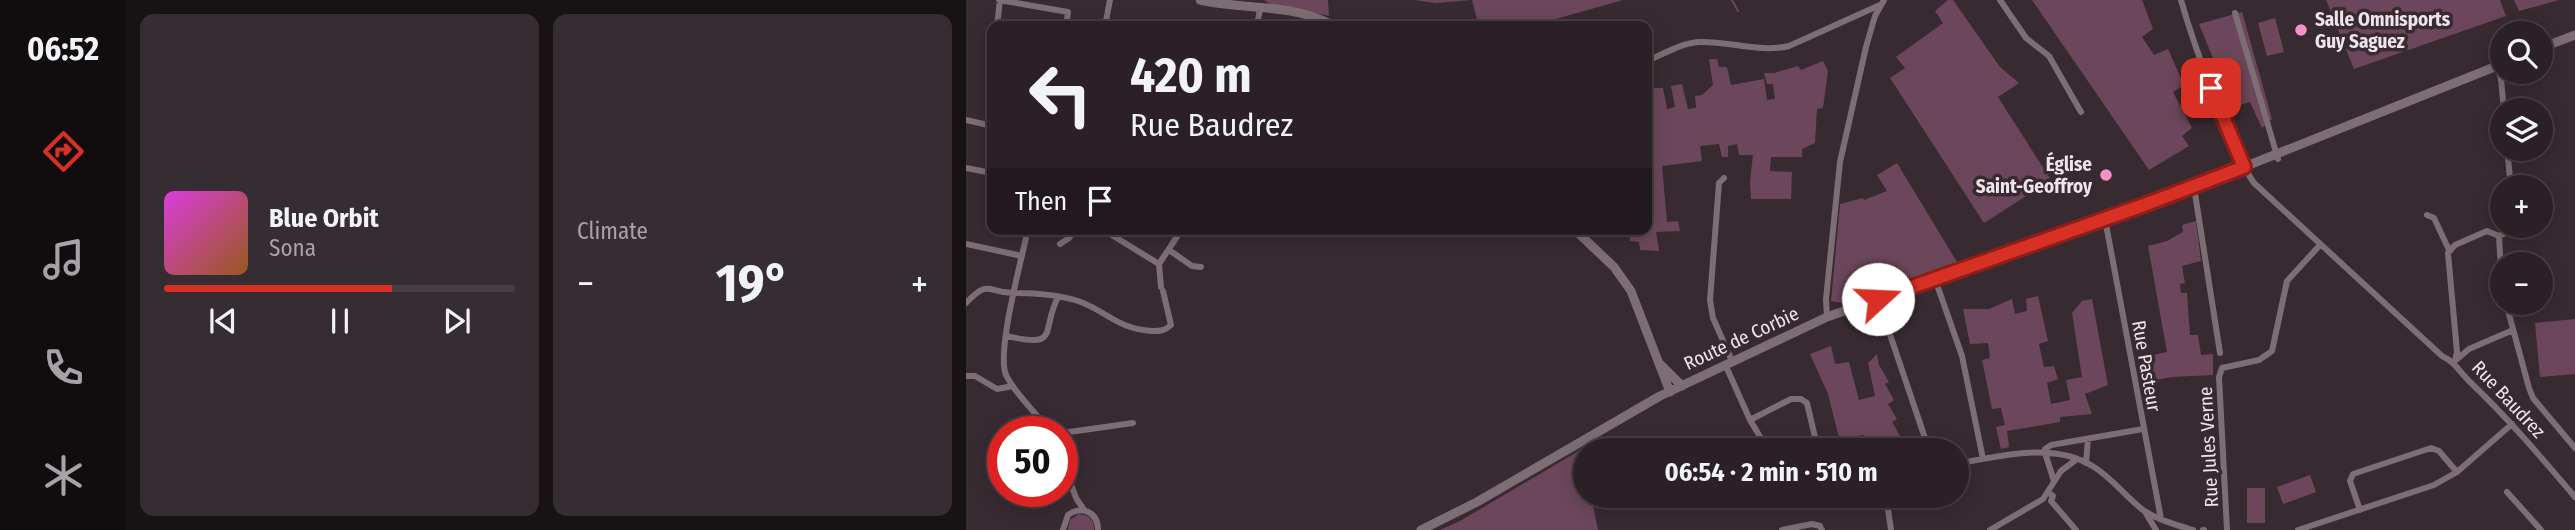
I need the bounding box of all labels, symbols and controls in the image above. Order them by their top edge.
place label: Salle Omnisports Guy Saguez [2315,8,2451,53]
map controls [2490,21,2553,315]
button: search [2490,21,2553,84]
marker: Salle Omnisports Guy Saguez [2293,22,2309,38]
text: 06:52 [27,30,99,68]
text: 420 m [1130,46,1252,105]
icon: left [1015,49,1106,140]
pin [2181,58,2241,118]
icon: arrive [2192,69,2230,107]
button: layers [2490,98,2553,161]
text: Rue Baudrez [1130,106,1293,144]
icon: directions [39,127,88,176]
place label: Église Saint-Geoffroy [1976,151,2093,198]
marker: Église Saint-Geoffroy [2098,167,2114,183]
button: + [2490,175,2553,238]
icon: arrive [1081,182,1119,220]
text: Then [1015,186,1067,217]
text: Blue Orbit [269,203,379,234]
text: Climate [577,217,648,245]
text: Sona [269,234,316,262]
icon: music [39,235,88,284]
text: 19° [716,252,789,315]
button: − [2490,252,2553,315]
text: − [577,261,594,307]
text: + [911,261,928,307]
position arrow [1841,262,1915,336]
icon: previous [204,302,242,340]
icon: pause [321,302,359,340]
icon: next [438,302,476,340]
street label: Route de Corbie [1680,302,1802,375]
street label: Rue Pasteur [2127,319,2166,414]
icon: phone [39,343,88,392]
street label: Rue Baudrez [2467,356,2550,443]
street label: Rue Jules Verne [2194,386,2223,508]
speed limit sign: 50 [987,416,1078,507]
icon: climate [39,451,88,500]
text: 06:54 · 2 min · 510 m [1664,457,1878,488]

